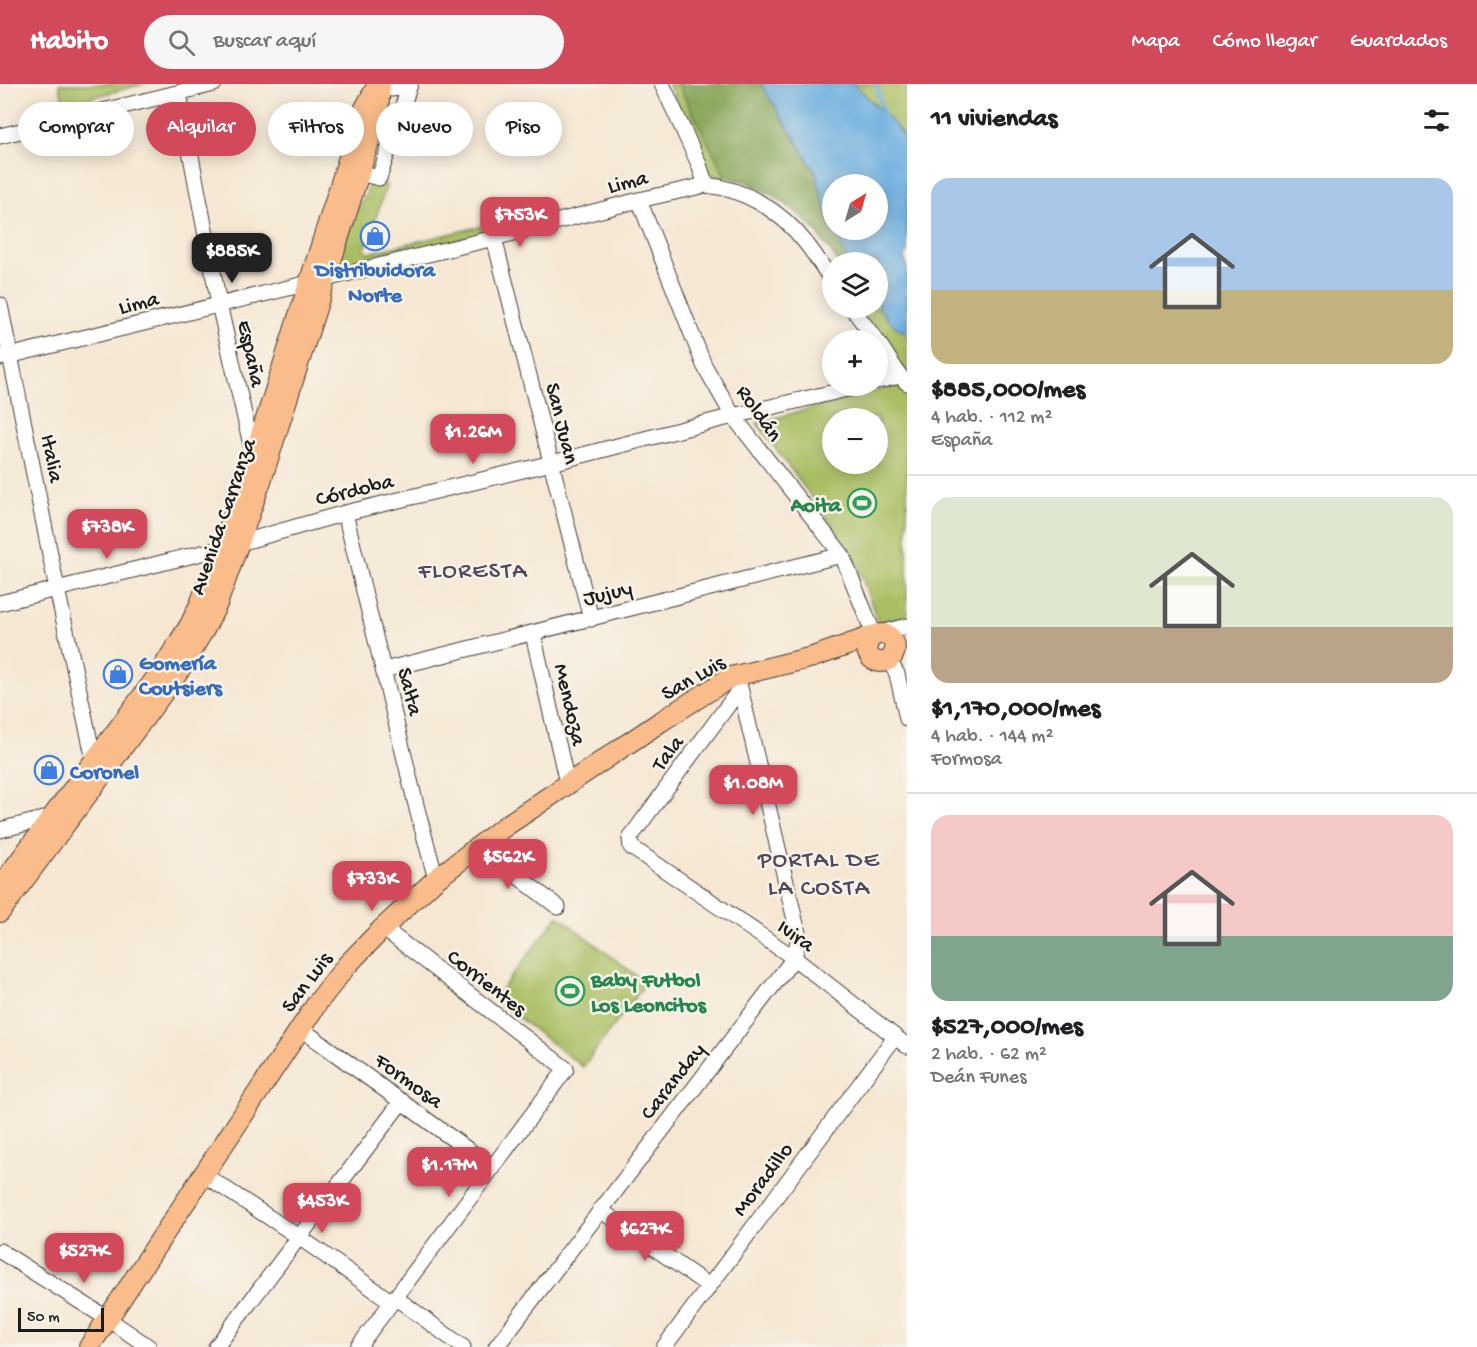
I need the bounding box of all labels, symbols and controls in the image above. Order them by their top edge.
search box [144,15,564,69]
text: Habito [30,26,108,59]
icon: search [165,26,198,59]
text: Buscar aquí [213,29,316,55]
text: Mapa [1131,30,1180,55]
text: Cómo llegar [1213,30,1317,55]
text: Guardados [1350,30,1447,55]
chip: Comprar [18,102,134,156]
chip: Alquilar [146,102,256,156]
chip: Filtros [268,102,364,156]
chip: Nuevo [376,102,473,156]
chip: Piso [485,102,562,156]
icon: filters [1420,104,1453,137]
text: 11 viviendas [931,105,1057,136]
street label: Lima [605,166,652,201]
north arrow [822,174,888,240]
map controls [822,174,888,474]
pin: $753K [478,197,562,248]
text: $753K [494,205,546,228]
icon: home [1138,217,1246,325]
shop icon: Distribuidora Norte [359,220,391,252]
pin: $885K [190,233,274,284]
text: $885K [206,241,258,264]
button: layers [822,252,888,318]
place label: Distribuidora Norte [313,259,437,310]
street label: Lima [116,287,163,322]
street label: España [229,318,269,390]
button: + [822,330,888,396]
text: $885,000/mes [931,376,1085,407]
street label: San Juan [537,381,583,468]
street label: Roldán [729,381,787,448]
text: 4 hab. · 112 m² [931,407,1052,430]
button: − [822,408,888,474]
pin: $1.26M [424,414,522,465]
text: $1.26M [444,422,502,445]
text: España [931,430,992,453]
street label: Italia [33,433,68,486]
street label: Avenida Carranza [186,435,264,599]
street label: Córdoba [313,469,397,514]
sports icon: Aoita [846,487,878,519]
place label: Aoita [790,494,843,520]
pin: $738K [65,509,149,560]
text: $738K [81,517,133,540]
icon: home [1138,536,1246,644]
district label: FLORESTA [417,558,528,587]
street label: Jujuy [581,576,635,613]
street label: San Luis [657,650,731,708]
place label: Gomería Coutsiers [138,652,224,703]
shop icon: Gomería Coutsiers [102,658,134,690]
street label: Mendoza [546,661,590,749]
street label: Salta [390,665,427,719]
text: $1,170,000/mes [931,695,1100,726]
text: 4 hab. · 144 m² [931,726,1054,749]
street label: Tala [646,731,691,779]
text: Formosa [931,749,1002,772]
shop icon: Coronel [33,754,65,786]
place label: Coronel [69,761,139,787]
pin: $1.08M [704,765,802,816]
text: $1.08M [723,773,783,796]
pin: $562K [466,839,550,890]
text: $562K [483,847,533,870]
district label: PORTAL DE LA COSTA [757,847,880,904]
icon: home [1138,854,1246,962]
pin: $733K [330,861,414,912]
text: $733K [346,869,398,892]
street label: Ivira [771,915,819,960]
street label: Corrientes [441,945,531,1024]
street label: San Luis [277,947,340,1019]
place label: Baby Futbol Los Leoncitos [590,969,708,1020]
sports icon: Baby Futbol Los Leoncitos [554,975,586,1007]
text: $527,000/mes [931,1013,1083,1044]
street label: Caranday [636,1039,712,1126]
text: 2 hab. · 62 m² [931,1044,1047,1067]
street label: Formosa [368,1048,447,1116]
text: Deán Funes [931,1067,1027,1090]
street label: Moradillo [728,1138,800,1222]
pin: $1.17M [400,1147,498,1198]
text: $1.17M [421,1155,477,1178]
pin: $453K [280,1183,364,1234]
text: $453K [297,1191,347,1214]
pin: $627K [603,1211,687,1262]
text: $627K [620,1219,670,1242]
pin: $527K [42,1233,126,1284]
text: $527K [59,1241,109,1264]
scale bar [18,1305,104,1332]
text: 50 m [27,1309,60,1328]

